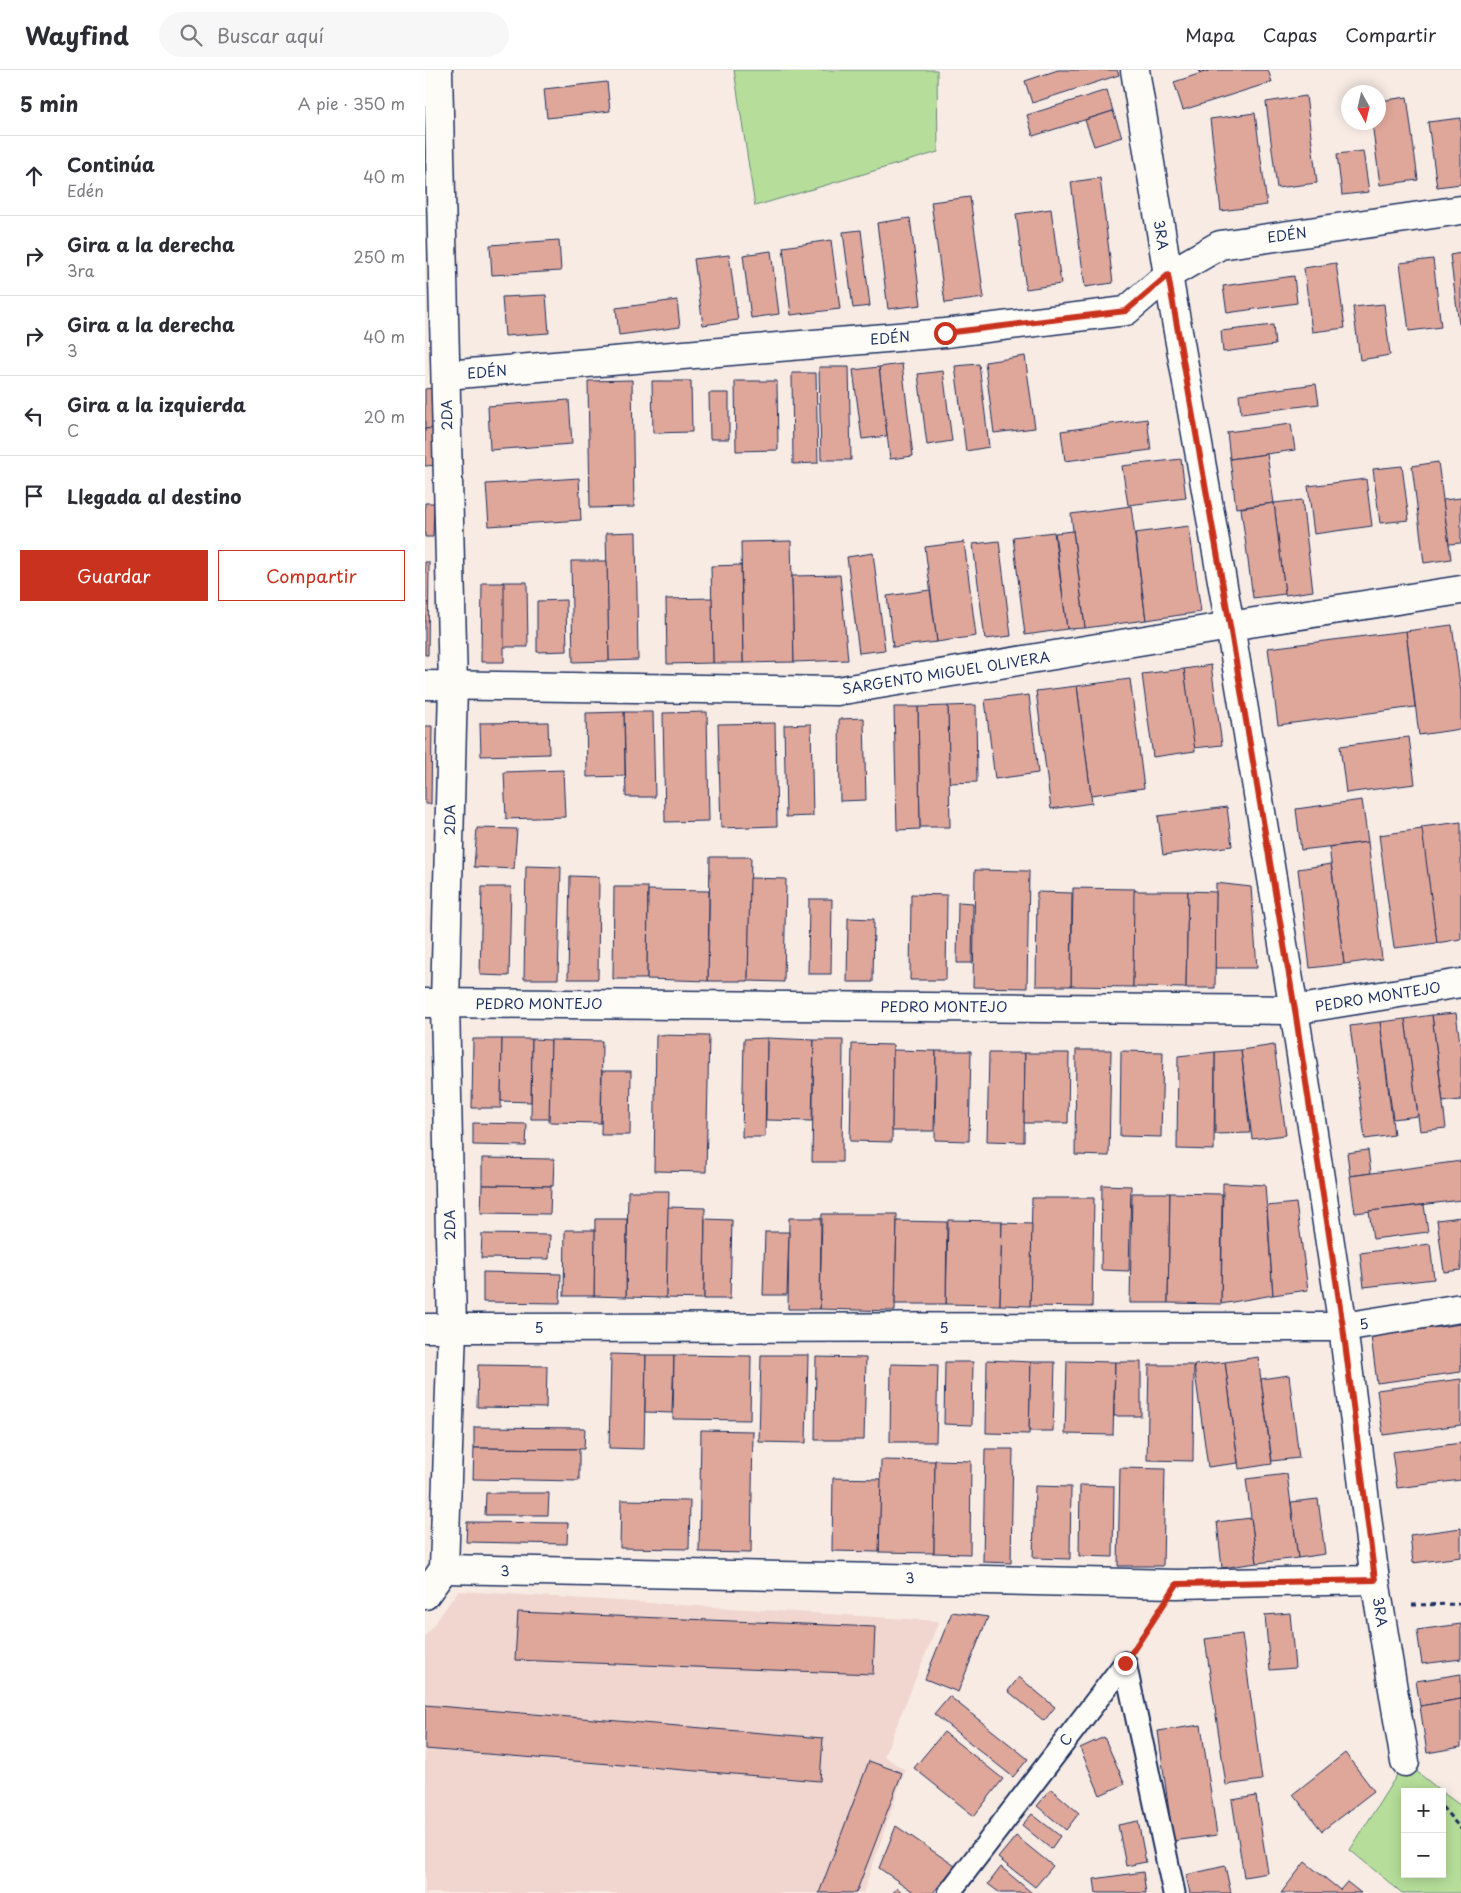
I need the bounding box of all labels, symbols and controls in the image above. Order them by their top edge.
search box [159,12,509,57]
text: Wayfind [25,17,129,53]
icon: search [177,21,205,49]
text: Buscar aquí [217,21,324,49]
text: Mapa [1185,21,1235,48]
text: Capas [1263,21,1317,48]
text: Compartir [1345,21,1436,48]
north arrow [1341,85,1386,130]
text: 5 min [20,87,78,119]
text: A pie · 350 m [298,91,405,115]
text: Continúa [67,150,155,178]
icon: ahead [20,162,48,190]
text: 40 m [363,164,405,188]
text: Edén [67,178,104,202]
street label: 3RA [1149,218,1174,252]
street label: EDÉN [1266,221,1308,248]
text: Gira a la derecha [67,230,235,258]
icon: right [20,242,48,270]
text: 250 m [354,244,405,268]
text: 3ra [67,258,95,282]
text: Gira a la derecha [67,310,235,338]
icon: right [20,322,48,350]
route start [934,322,957,345]
text: 40 m [363,324,405,348]
street label: EDÉN [869,325,911,350]
text: 3 [67,338,78,362]
street label: EDÉN [466,359,508,384]
text: Gira a la izquierda [67,390,246,418]
street label: 2DA [436,399,457,431]
icon: left [20,402,48,430]
text: 20 m [364,404,405,428]
text: C [67,418,79,442]
icon: arrive [20,482,48,510]
text: Llegada al destino [67,482,241,510]
button: Guardar [20,550,208,601]
button: Compartir [218,550,405,601]
street label: SARGENTO MIGUEL OLIVERA [841,646,1052,699]
street label: 2DA [439,804,460,836]
street label: PEDRO MONTEJO [1314,976,1442,1017]
street label: PEDRO MONTEJO [476,993,603,1014]
street label: PEDRO MONTEJO [881,996,1008,1017]
street label: 2DA [439,1209,460,1241]
street label: 5 [1358,1312,1370,1335]
street label: 5 [534,1317,544,1338]
street label: 5 [939,1317,949,1338]
street label: 3 [500,1560,510,1581]
street label: 3 [905,1567,915,1588]
street label: 3RA [1368,1595,1393,1629]
route end [1114,1652,1137,1675]
street label: C [1054,1729,1077,1750]
map controls [1401,1788,1446,1878]
button: + [1401,1788,1446,1833]
button: − [1401,1833,1446,1878]

